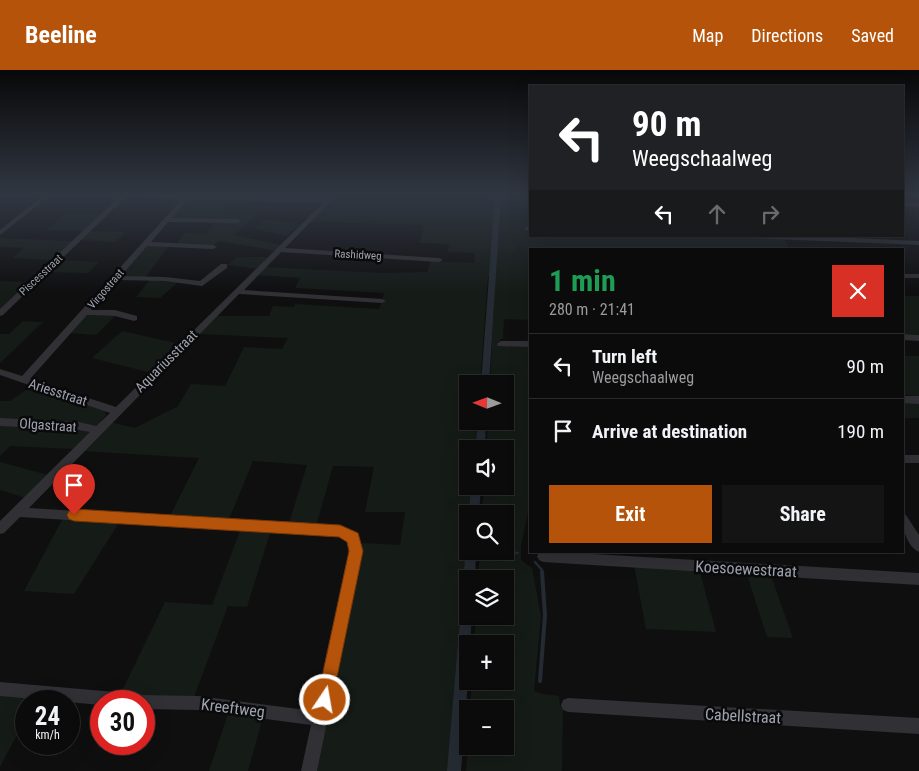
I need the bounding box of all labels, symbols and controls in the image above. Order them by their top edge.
text: Beeline [25,21,97,49]
text: Map [692,25,723,46]
text: Directions [751,25,823,46]
text: Saved [851,25,894,46]
text: 90 m [632,104,701,145]
icon: left [549,105,614,170]
text: Weegschaalweg [632,146,772,171]
icon: left [650,200,678,228]
icon: ahead [703,200,731,228]
icon: right [756,200,784,228]
street label: Rashidweg [334,247,382,263]
street label: Piscesstraat [17,252,65,298]
text: 1 min [549,263,616,298]
button: close [832,265,884,317]
street label: Virgostraat [85,267,127,311]
text: 280 m · 21:41 [549,300,635,319]
street label: Aquariusstraat [132,327,200,395]
text: Turn left [592,345,657,368]
icon: left [549,352,577,380]
text: 90 m [847,355,884,378]
text: Weegschaalweg [592,368,694,387]
street label: Ariesstraat [27,375,89,409]
north arrow [459,375,514,430]
map controls [459,375,514,755]
street label: Olgastraat [19,415,77,435]
icon: arrive [549,417,577,445]
text: Arrive at destination [592,420,747,443]
text: 190 m [837,420,884,443]
button: sound [459,440,514,495]
pin [53,464,95,515]
icon: arrive [60,471,88,499]
button: Exit [549,485,712,543]
button: Share [722,485,884,543]
button: search [459,505,514,560]
street label: Koesoewestraat [695,557,797,581]
button: layers [459,570,514,625]
button: + [459,635,514,690]
position arrow [298,673,350,725]
speed limit sign: 30 [90,690,155,755]
street label: Kreeftweg [200,695,266,721]
button: − [459,700,514,755]
text: 24 [35,702,60,731]
street label: Cabellstraat [704,705,782,727]
text: km/h [35,728,60,742]

